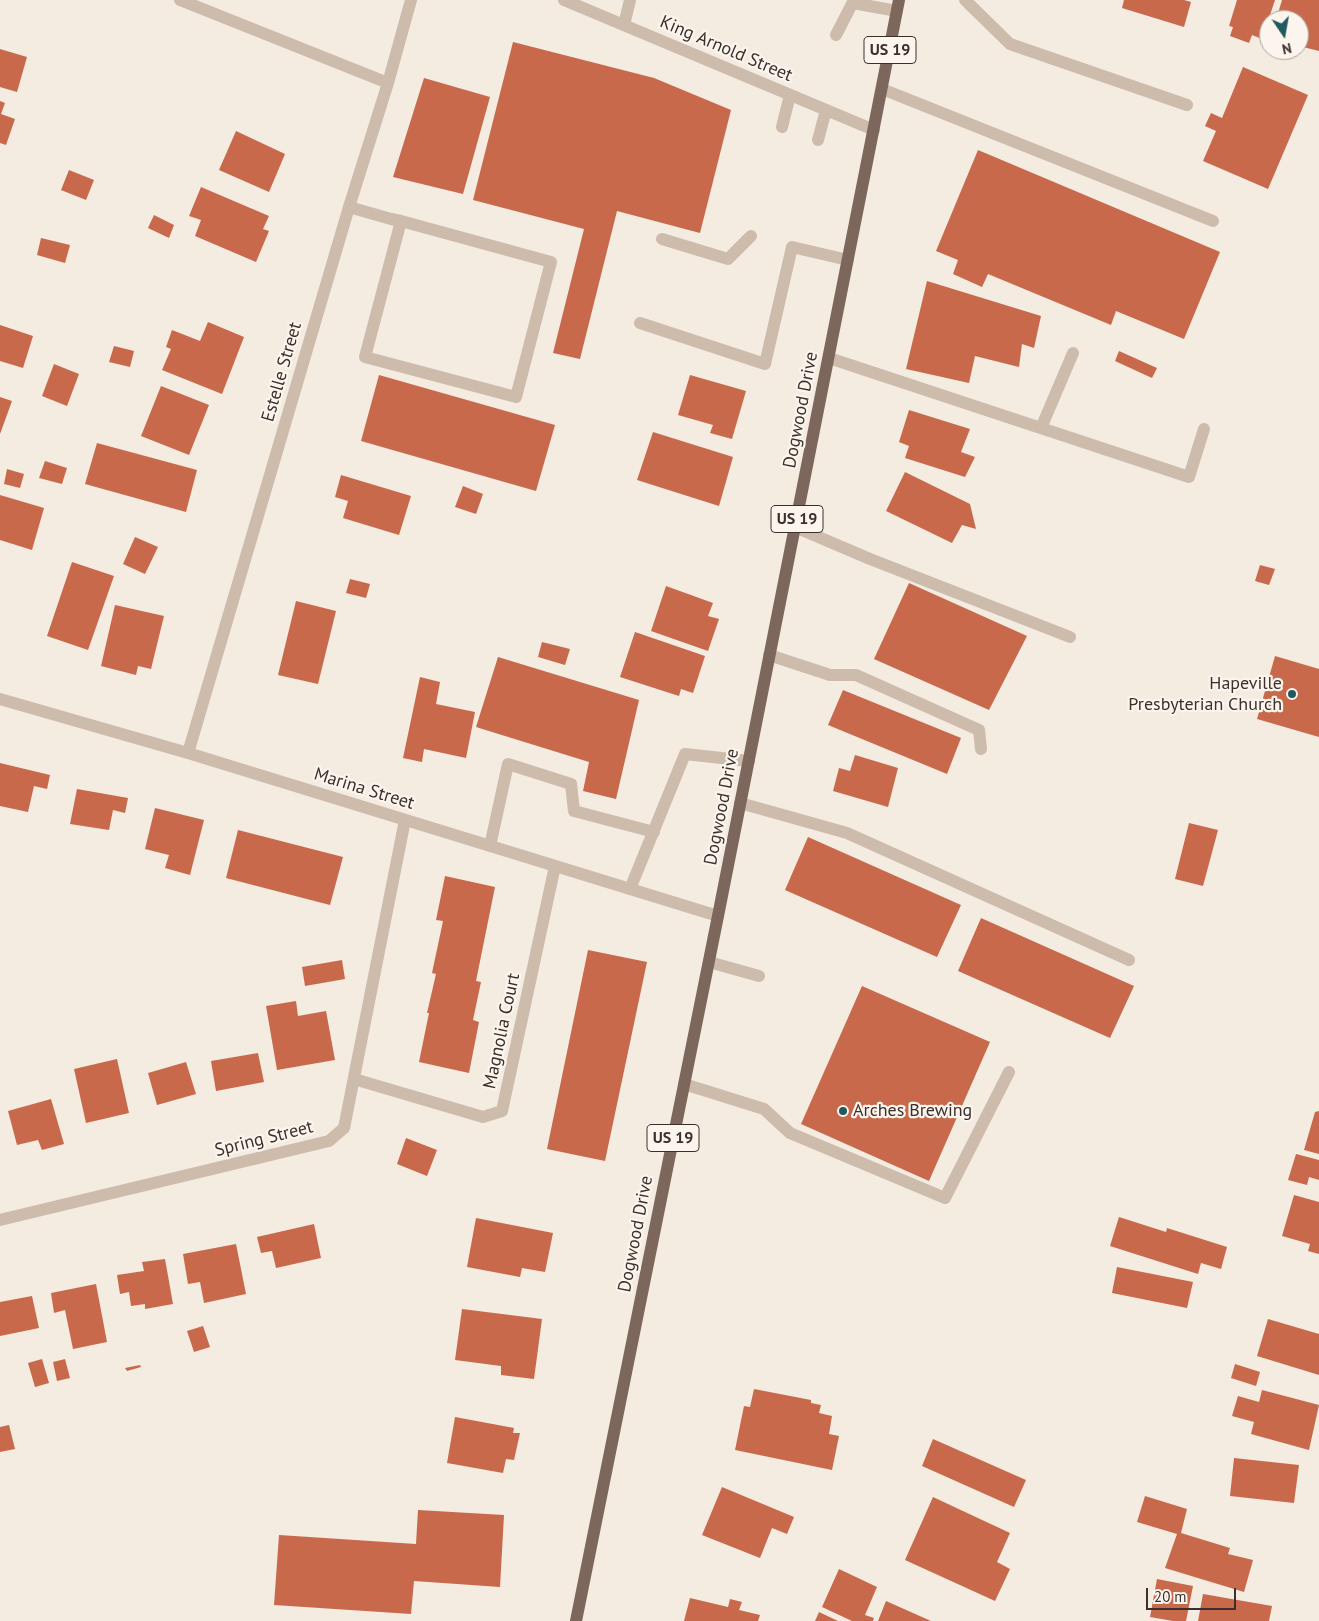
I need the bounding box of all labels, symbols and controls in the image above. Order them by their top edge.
north arrow [1259,10,1309,60]
street label: King Arnold Street [656,11,796,87]
road number: US 19 [864,36,916,64]
text: N [1281,39,1293,58]
street label: Estelle Street [257,320,307,424]
street label: Dogwood Drive [779,350,823,470]
road number: US 19 [771,506,823,532]
place label: Hapeville Presbyterian Church [1128,673,1282,716]
marker: Hapeville Presbyterian Church [1286,688,1298,700]
street label: Dogwood Drive [700,747,744,867]
street label: Marina Street [311,764,417,814]
street label: Magnolia Court [479,971,525,1091]
place label: Arches Brewing [853,1100,972,1122]
marker: Arches Brewing [837,1105,849,1117]
street label: Spring Street [213,1116,315,1162]
road number: US 19 [647,1124,699,1152]
street label: Dogwood Drive [614,1174,658,1294]
scale bar [1149,1578,1239,1610]
text: 20 m [1154,1587,1187,1606]

